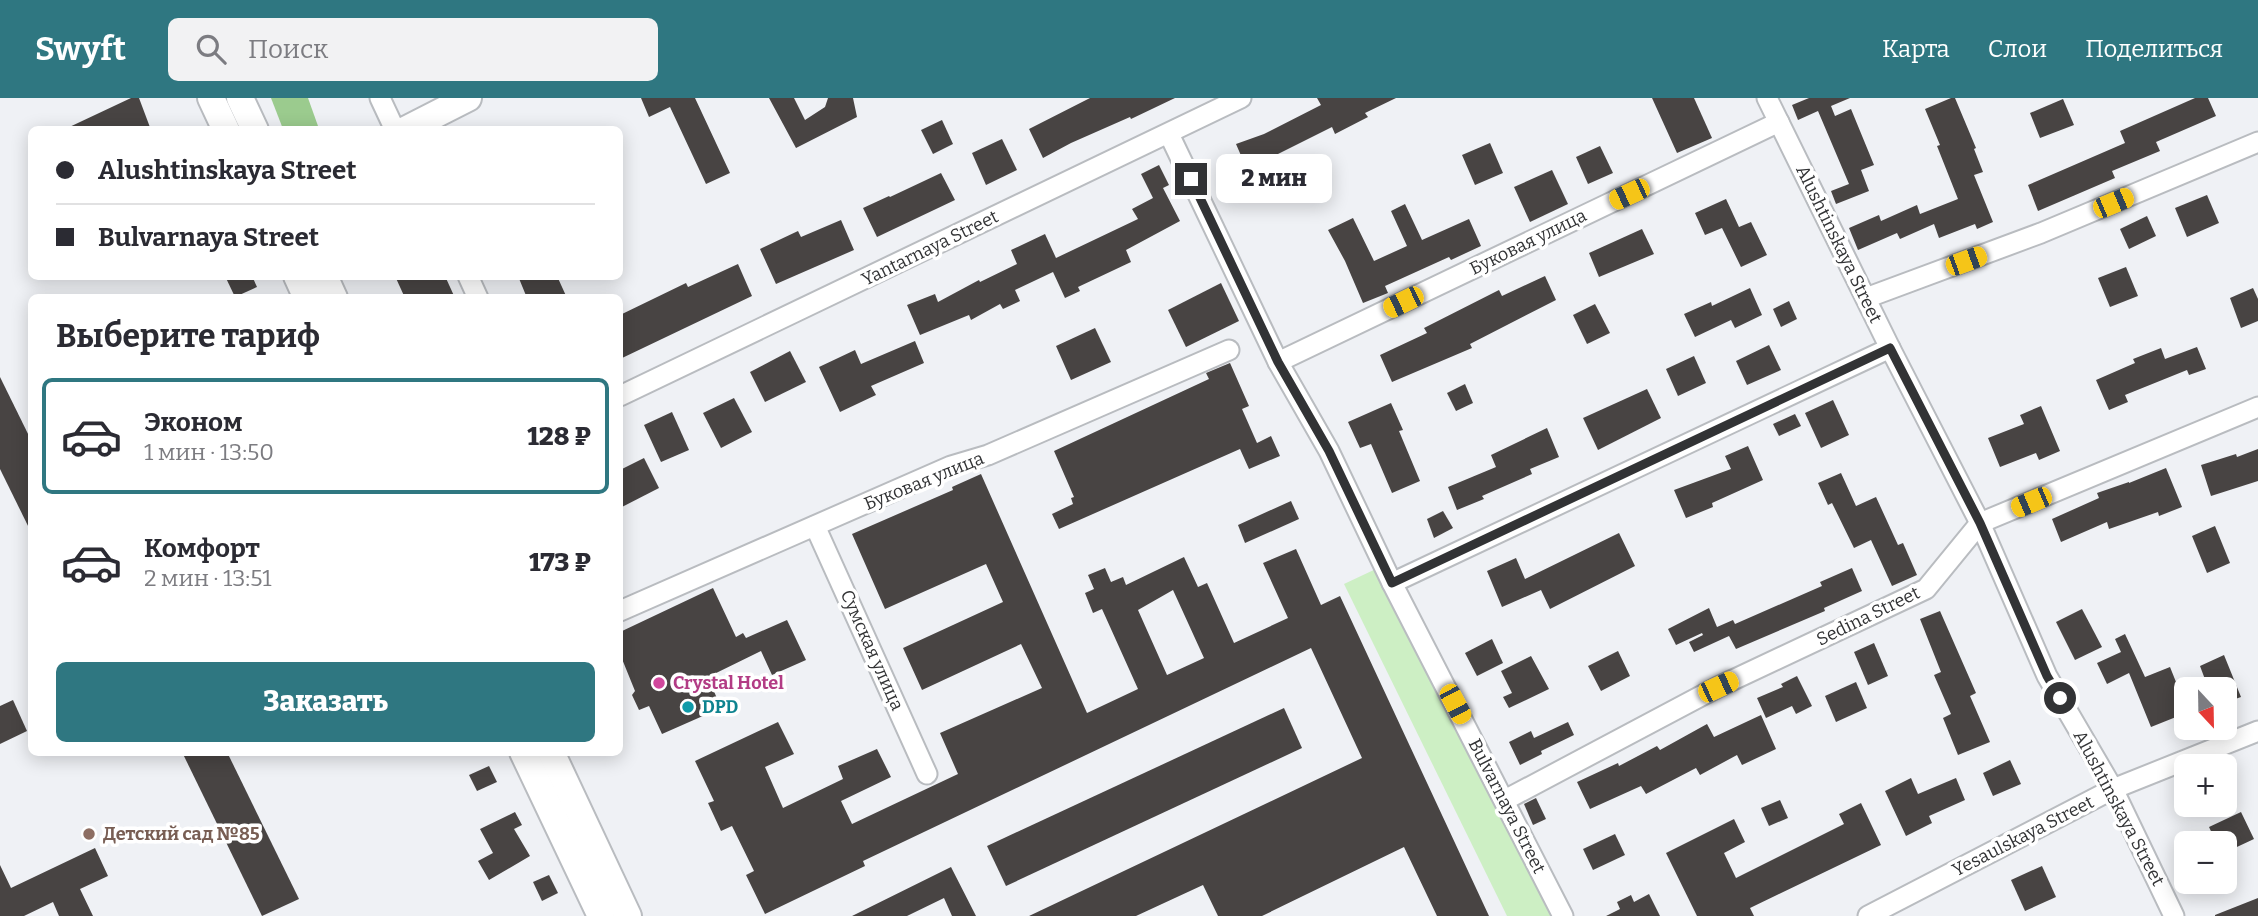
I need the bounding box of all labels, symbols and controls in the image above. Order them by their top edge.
search box [168,18,658,81]
text: Swyft [35,29,126,69]
icon: search [192,30,230,68]
text: Поиск [248,34,328,65]
text: Карта [1882,35,1950,63]
text: Слои [1988,35,2047,63]
text: Поделиться [2085,35,2223,63]
callout: 2 мин [1216,154,1331,204]
text: Alushtinskaya Street [98,155,357,186]
street label: Alushtinskaya Street [1791,161,1887,327]
route end [1175,163,1207,195]
text: 2 мин [1241,164,1307,192]
car [1606,176,1653,212]
car [2090,185,2137,221]
street label: Буковая улица [1466,204,1590,280]
street label: Yantarnaya Street [858,205,1002,291]
text: Bulvarnaya Street [98,222,319,253]
car [1943,244,1990,278]
car [1380,283,1427,321]
text: Выберите тариф [56,317,320,355]
icon: car [60,405,123,468]
text: Эконом [144,407,243,438]
text: 128 ₽ [527,421,591,452]
text: 1 мин · 13:50 [144,438,274,466]
street label: Буковая улица [861,447,987,515]
car [2008,484,2055,520]
icon: car [60,531,123,594]
text: Комфорт [144,533,260,564]
text: 173 ₽ [529,547,591,578]
text: 2 мин · 13:51 [144,564,272,592]
street label: Sedina Street [1813,581,1924,650]
street label: Сумская улица [836,586,908,714]
button: Заказать [56,662,595,742]
car [1695,669,1742,705]
place label: Crystal Hotel [673,672,784,694]
marker: Crystal Hotel [651,675,667,691]
north arrow [2174,677,2236,740]
map controls [2174,677,2237,894]
car [1436,681,1475,727]
route start [2044,682,2076,714]
place label: DPD [702,696,738,718]
marker: DPD [680,699,696,715]
street label: Alushtinskaya Street [2069,726,2170,890]
street label: Bulvarnaya Street [1464,735,1551,877]
button: + [2174,754,2237,817]
street label: Yesaulskaya Street [1949,791,2098,881]
place label: Детский сад №85 [103,823,260,845]
marker: Детский сад №85 [81,826,97,842]
button: − [2174,831,2237,894]

